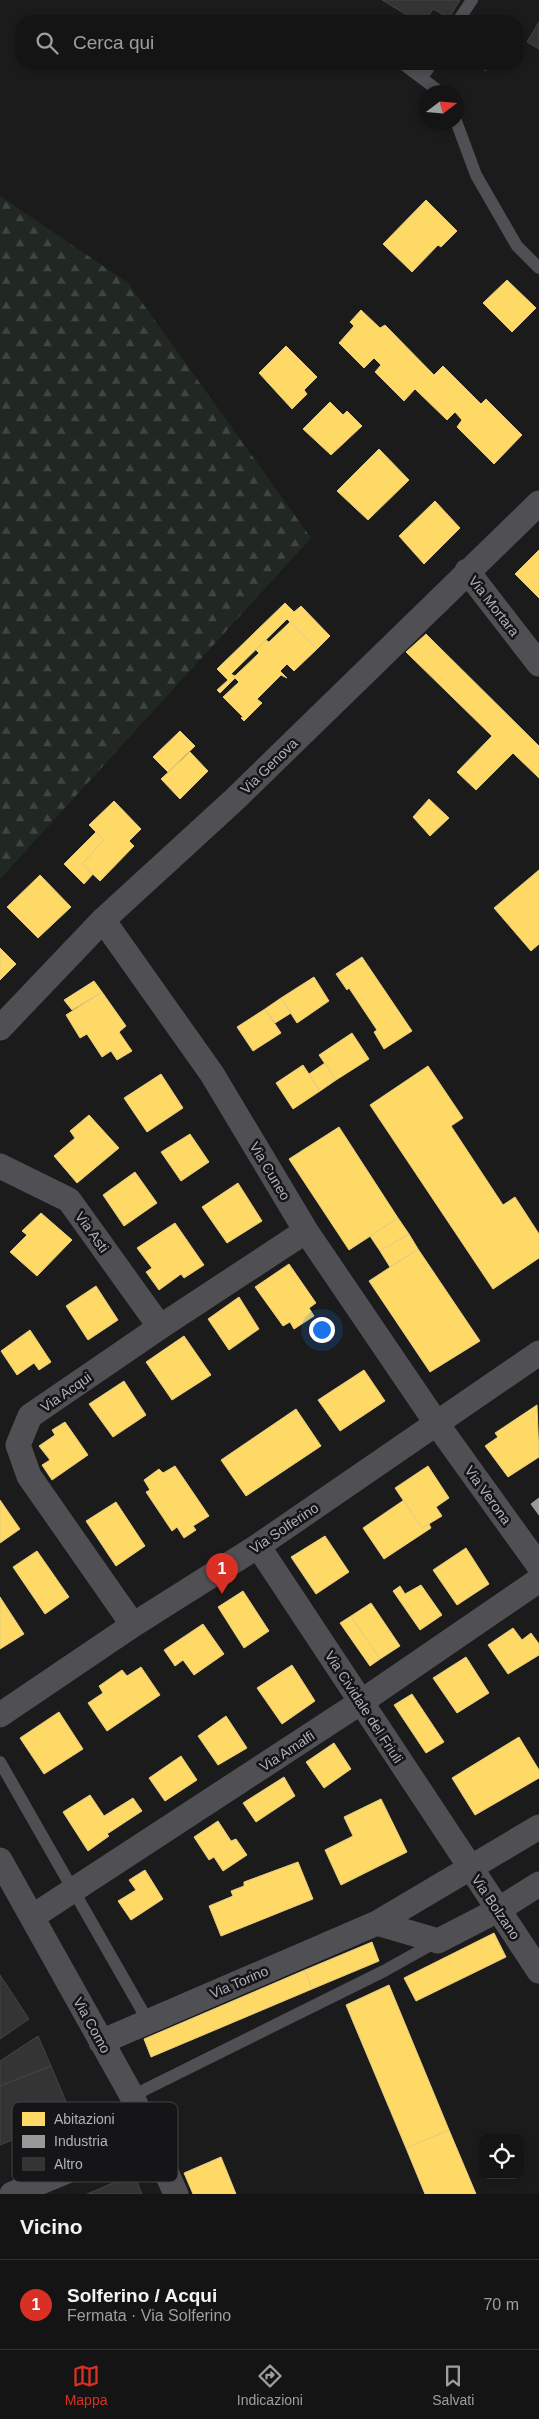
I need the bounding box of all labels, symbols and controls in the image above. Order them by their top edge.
search box [15,15,524,70]
icon: search [33,29,61,57]
text: Cerca qui [73,32,154,53]
north arrow [419,85,464,130]
street label: Via Mortara [465,573,523,640]
street label: Via Genova [237,735,301,797]
street label: Via Cuneo [246,1139,294,1203]
street label: Via Asti [72,1209,112,1255]
your location [309,1317,335,1343]
street label: Via Acqui [38,1369,94,1415]
street label: Via Verona [461,1463,515,1527]
street label: Via Solferino [247,1499,321,1557]
pin: 1 [206,1553,238,1594]
street label: Via Cividale del Friuli [322,1648,406,1766]
street label: Via Amalfi [257,1727,317,1775]
street label: Via Bolzano [469,1872,524,1943]
street label: Via Torino [207,1962,271,2001]
street label: Via Como [70,1994,114,2056]
legend [12,2102,178,2182]
text: Abitazioni [54,2111,115,2127]
text: Industria [54,2133,108,2149]
map controls [479,2134,524,2179]
button: locate [479,2134,524,2179]
text: Altro [54,2156,83,2172]
text: Vicino [20,2215,83,2238]
text: Solferino / Acqui [67,2285,217,2306]
text: 1 [32,2296,40,2313]
text: 70 m [483,2296,519,2313]
text: Fermata · Via Solferino [67,2307,231,2324]
tab: Mappa [65,2362,107,2408]
tab: Indicazioni [237,2362,303,2408]
tab: Salvati [432,2362,474,2408]

